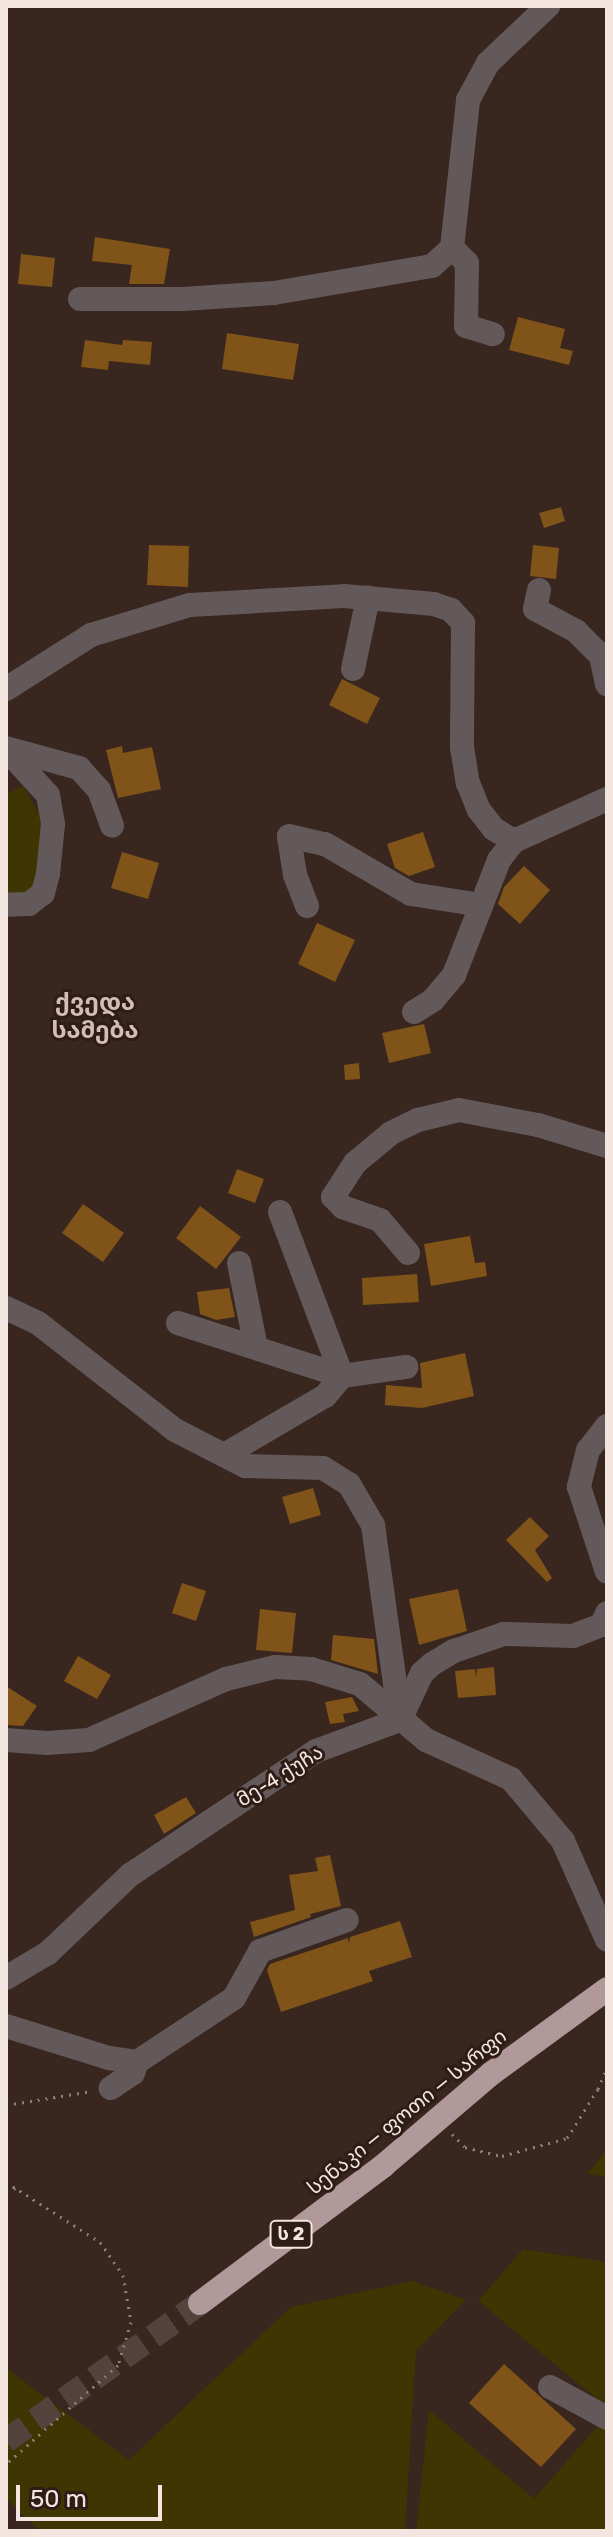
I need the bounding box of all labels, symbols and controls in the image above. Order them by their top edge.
district label: ქვედა სამება [51,989,139,1045]
street label: მე-4 ქუჩა [232,1740,328,1812]
street label: სენაკი — ფოთი — სარფი [303,2024,511,2200]
road number: ს 2 [269,2220,313,2248]
scale bar [20,2469,166,2519]
text: 50 m [30,2485,87,2513]

